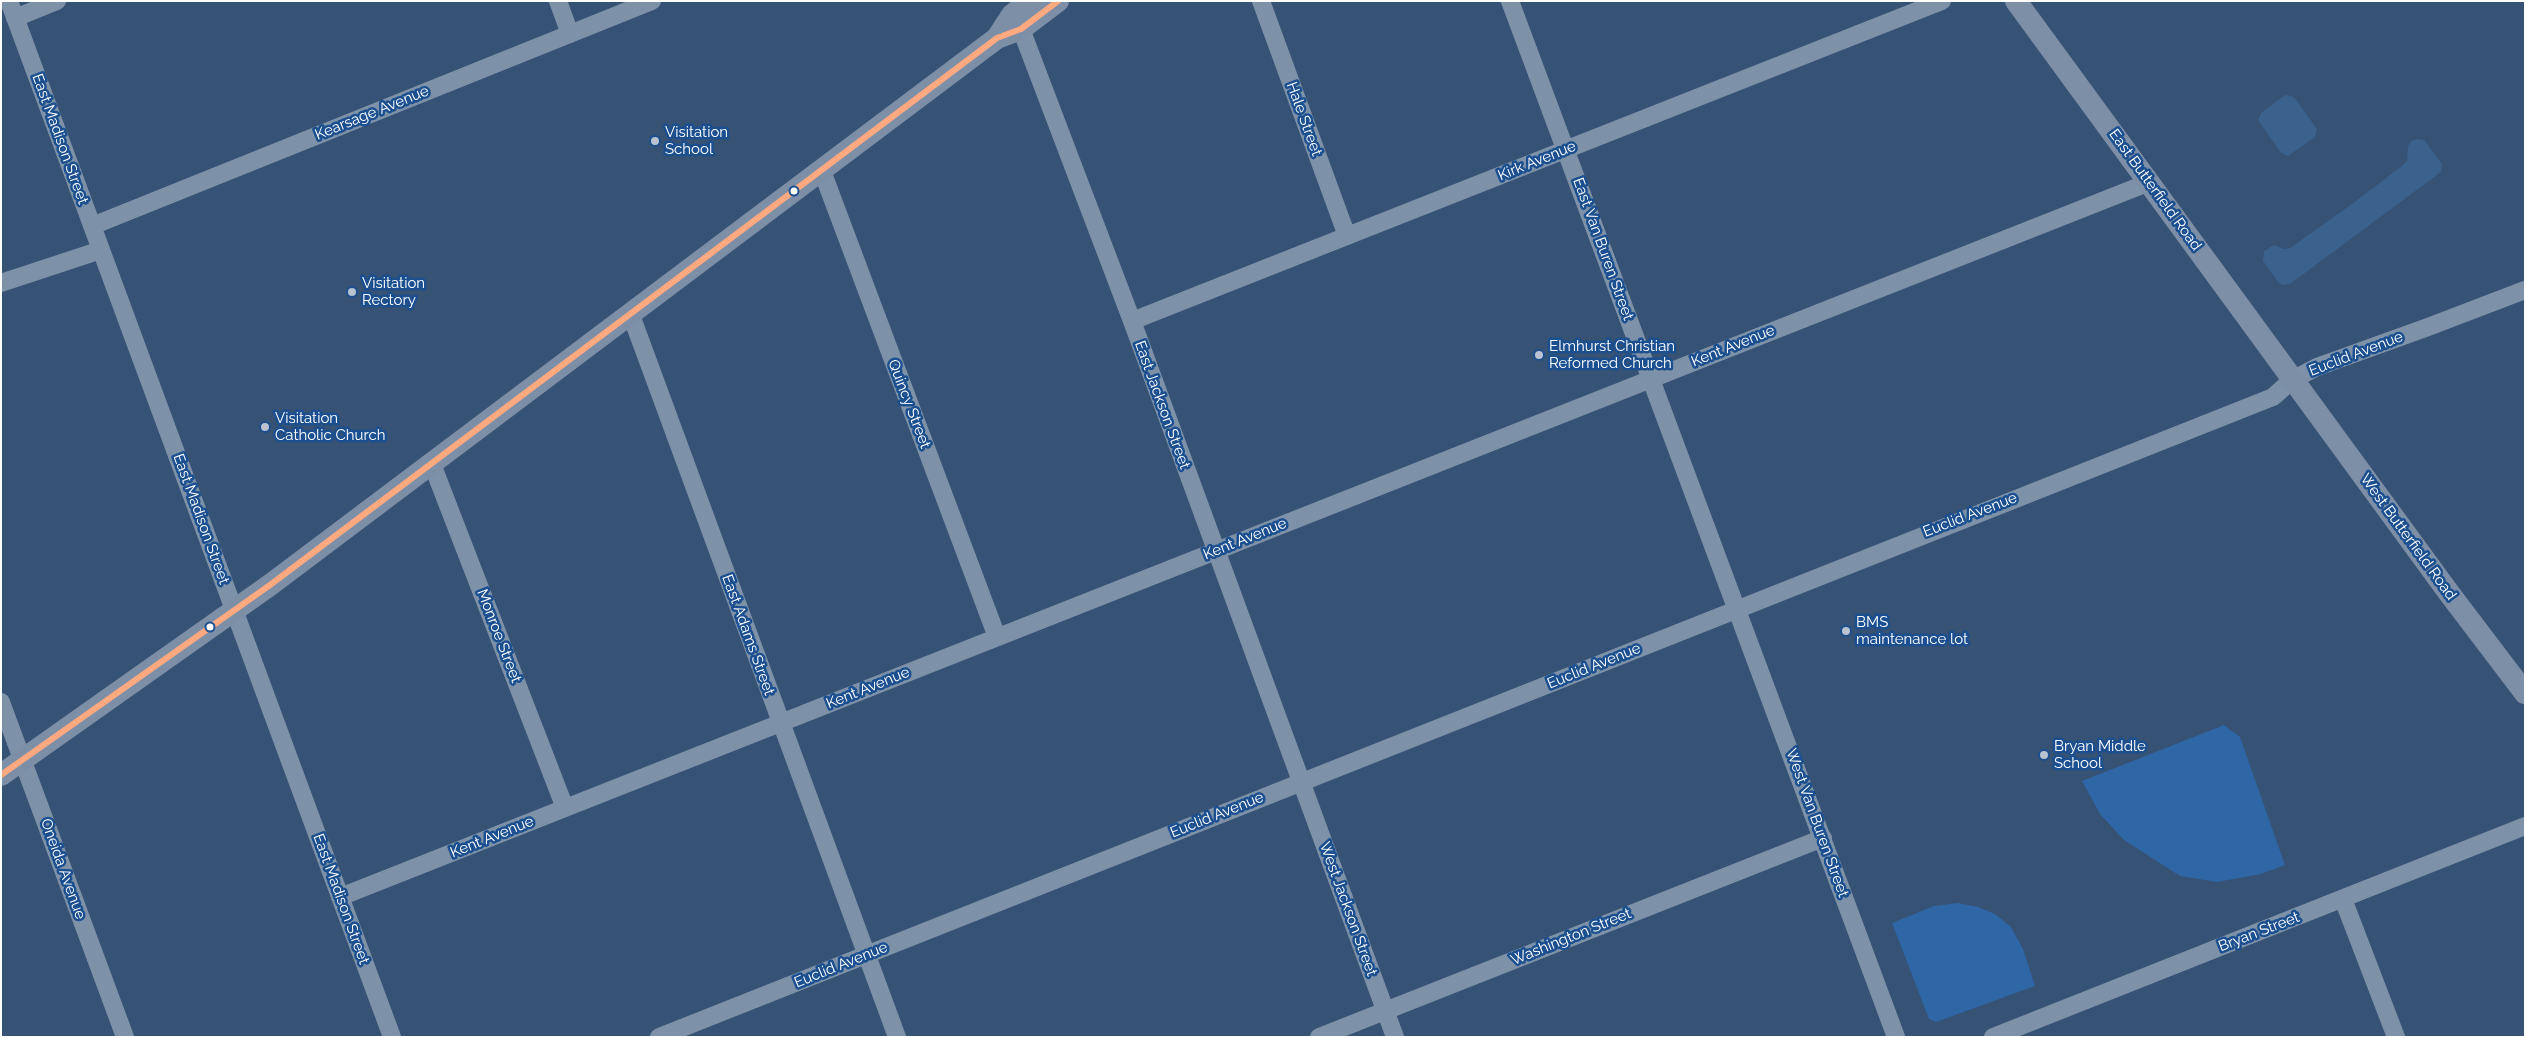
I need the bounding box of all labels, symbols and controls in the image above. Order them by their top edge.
street label: East Madison Street [28,71,92,207]
street label: Hale Street [1282,80,1326,158]
street label: Kearsage Avenue [312,82,432,144]
place label: Visitation School [665,123,728,158]
street label: East Butterfield Road [2105,126,2205,254]
marker: Visitation School [649,135,661,147]
street label: Kirk Avenue [1495,137,1579,185]
street label: East Van Buren Street [1569,175,1637,323]
unlabelled marker [789,186,799,196]
place label: Visitation Rectory [362,274,425,309]
marker: Visitation Rectory [346,286,358,298]
street label: Kent Avenue [1689,321,1777,371]
street label: Euclid Avenue [2306,328,2406,380]
place label: Elmhurst Christian Reformed Church [1549,337,1675,372]
street label: East Jackson Street [1130,338,1194,472]
marker: Elmhurst Christian Reformed Church [1533,349,1545,361]
street label: Quincy Street [884,357,934,451]
place label: Visitation Catholic Church [275,409,385,444]
marker: Visitation Catholic Church [259,421,271,433]
street label: East Madison Street [169,451,233,587]
street label: West Butterfield Road [2356,470,2460,604]
street label: Euclid Avenue [1920,489,2020,541]
street label: Kent Avenue [1201,514,1289,564]
street label: East Adams Street [718,572,778,698]
street label: Monroe Street [473,587,525,685]
place label: BMS maintenance lot [1856,613,1968,648]
unlabelled marker [205,622,215,632]
marker: BMS maintenance lot [1840,625,1852,637]
street label: Euclid Avenue [1545,639,1643,693]
street label: Kent Avenue [824,663,912,713]
place label: Bryan Middle School [2054,737,2146,772]
street label: West Van Buren Street [1782,746,1852,900]
marker: Bryan Middle School [2038,749,2050,761]
street label: Euclid Avenue [1168,788,1266,842]
street label: Kent Avenue [448,812,536,862]
street label: Oneida Avenue [36,816,90,922]
street label: East Madison Street [309,831,373,967]
street label: West Jackson Street [1315,840,1381,978]
street label: Washington Street [1508,905,1634,969]
street label: Bryan Street [2216,908,2302,956]
street label: Euclid Avenue [792,938,890,992]

